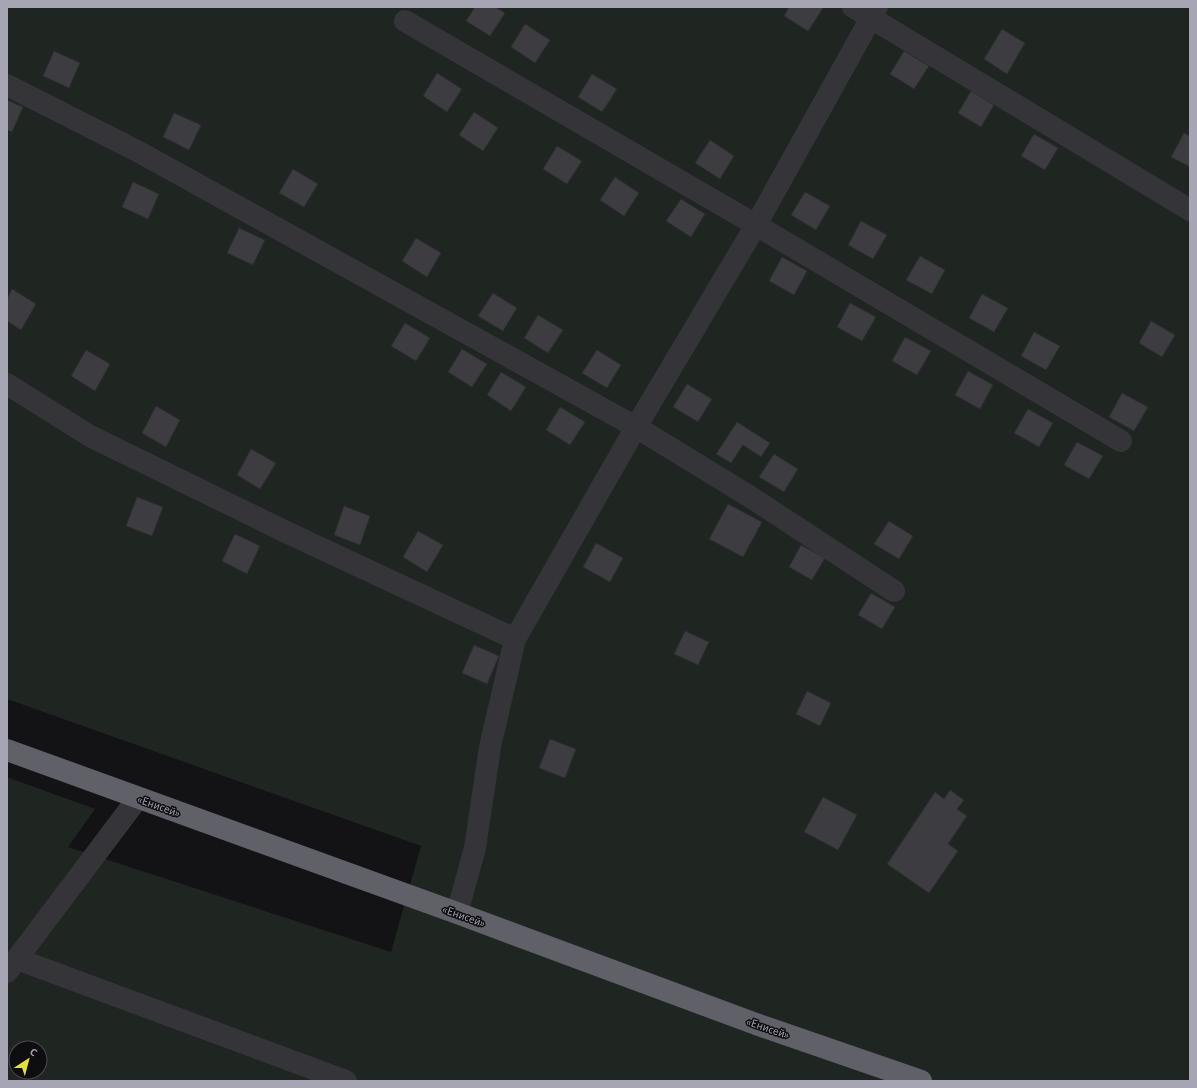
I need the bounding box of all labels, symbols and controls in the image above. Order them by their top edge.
street label: «Енисей» [136,793,182,819]
street label: «Енисей» [441,903,487,929]
street label: «Енисей» [745,1015,791,1041]
north arrow [8,1040,48,1080]
text: С [28,1046,39,1059]

